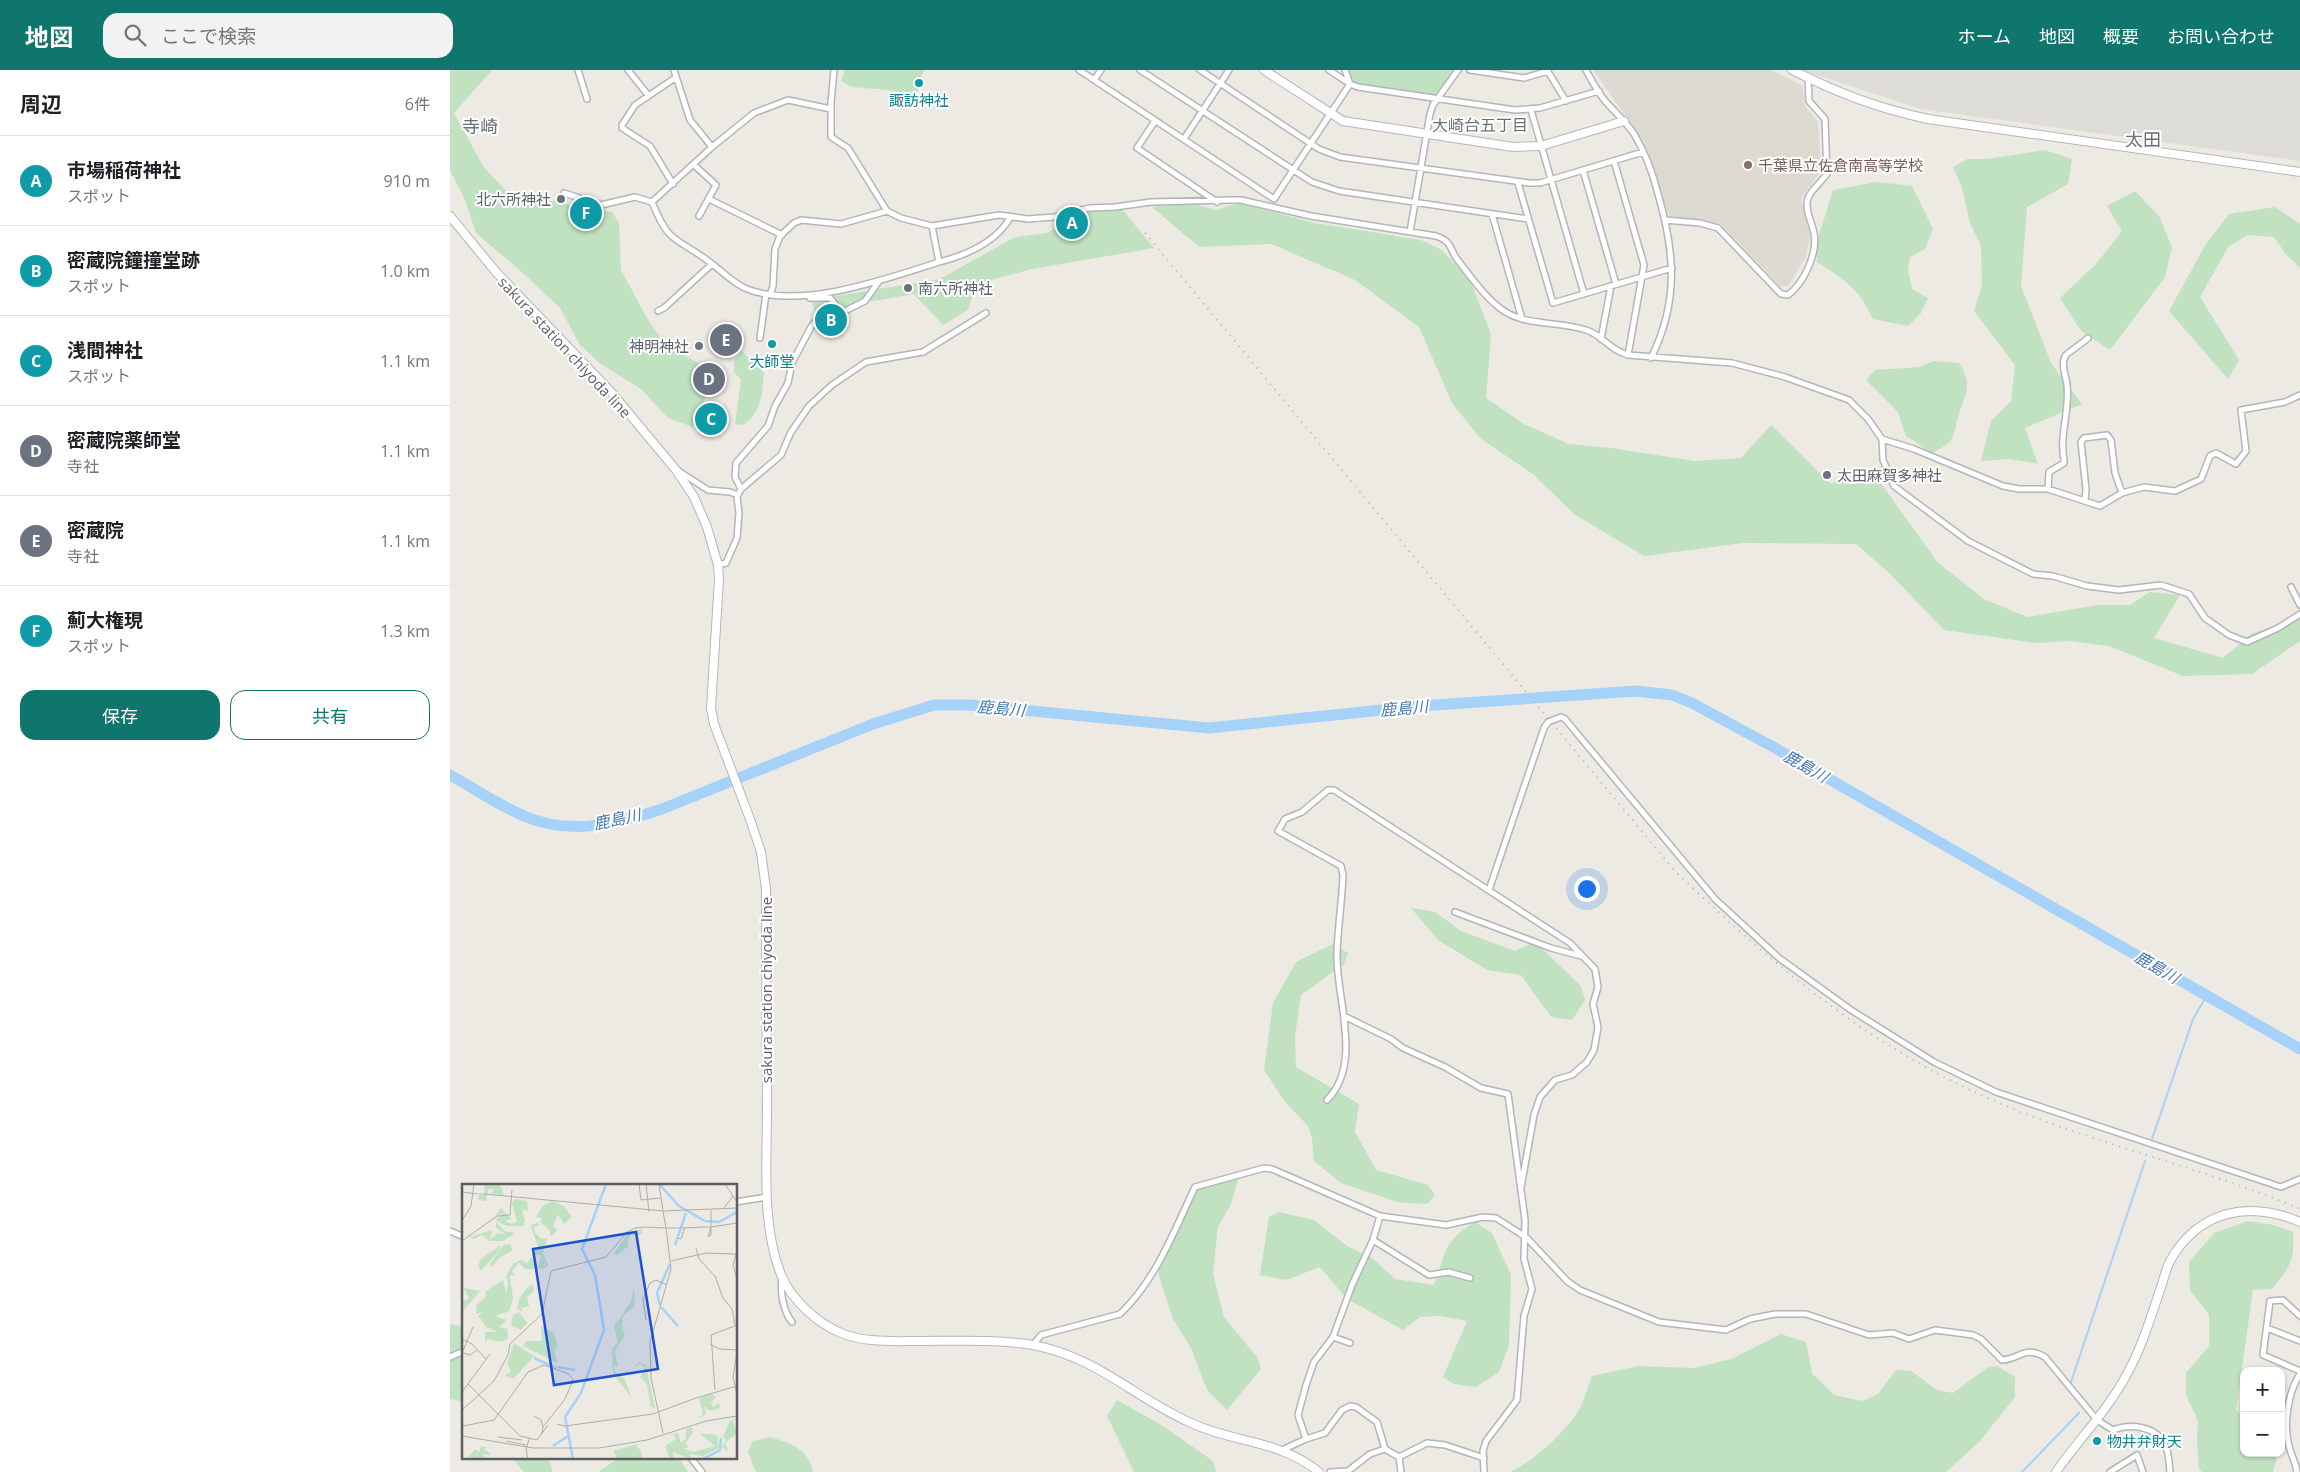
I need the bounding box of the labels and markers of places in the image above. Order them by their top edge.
marker: 諏訪神社 [913,77,925,89]
place label: 諏訪神社 [889,90,949,110]
place label: 千葉県立佐倉南高等学校 [1758,155,1923,175]
marker: 千葉県立佐倉南高等学校 [1742,159,1754,171]
place label: 北六所神社 [476,189,551,209]
marker: 北六所神社 [555,193,567,205]
pin: F [570,194,602,232]
pin: A [1056,204,1088,242]
place label: 南六所神社 [918,278,993,298]
marker: 南六所神社 [902,282,914,294]
pin: B [815,301,847,339]
pin: E [710,321,742,359]
place label: 神明神社 [629,336,689,356]
marker: 大師堂 [766,338,778,350]
marker: 神明神社 [693,340,705,352]
place label: 大師堂 [749,351,795,371]
pin: D [693,360,725,398]
pin: C [695,400,727,438]
place label: 太田麻賀多神社 [1837,465,1942,485]
marker: 太田麻賀多神社 [1821,469,1833,481]
place label: 物井弁財天 [2107,1431,2182,1451]
marker: 物井弁財天 [2091,1435,2103,1447]

